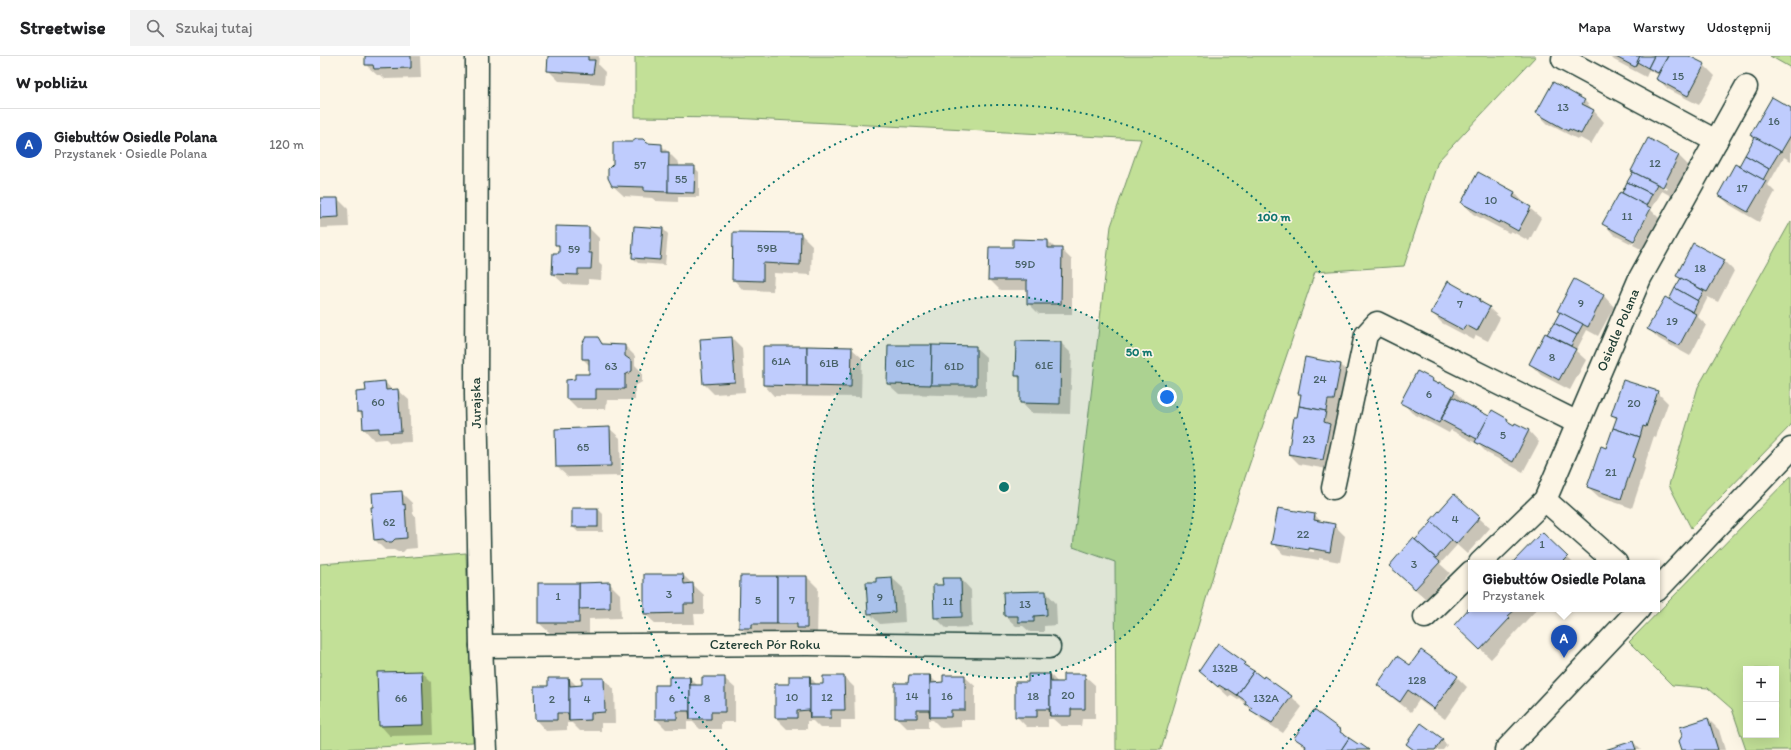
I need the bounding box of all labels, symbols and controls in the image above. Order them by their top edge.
search box [130,10,410,46]
text: Streetwise [20,16,106,39]
icon: search [144,17,166,39]
text: Szukaj tutaj [176,19,252,37]
text: Mapa [1578,19,1611,36]
text: Warstwy [1633,19,1685,36]
text: Udostępnij [1707,19,1771,36]
house number: 15 [1672,69,1684,83]
text: W pobliżu [16,72,87,92]
house number: 13 [1557,100,1570,114]
house number: 16 [1768,114,1780,128]
text: Giebułtów Osiedle Polana [54,128,217,146]
text: A [25,137,33,152]
text: 120 m [269,137,304,152]
text: Przystanek · Osiedle Polana [54,146,207,161]
house number: 12 [1649,156,1662,170]
house number: 57 [634,158,646,172]
house number: 55 [675,172,687,186]
house number: 17 [1736,181,1748,195]
house number: 10 [1485,193,1497,207]
house number: 11 [1621,209,1633,223]
text: 100 m [1257,210,1291,224]
house number: 59B [757,241,777,255]
house number: 59 [568,242,580,256]
house number: 59D [1015,257,1035,271]
house number: 18 [1694,261,1706,275]
street label: Osiedle Polana [1593,285,1643,374]
house number: 9 [1578,296,1584,310]
house number: 7 [1457,297,1463,311]
house number: 19 [1666,314,1678,328]
text: 50 m [1126,345,1153,359]
house number: 8 [1549,350,1556,364]
house number: 61A [771,354,791,368]
house number: 61B [819,356,839,370]
house number: 61C [895,356,915,370]
house number: 61E [1035,358,1054,372]
house number: 63 [605,359,618,373]
house number: 61D [944,359,964,373]
house number: 24 [1313,372,1327,386]
street label: Jurajska [467,377,485,429]
your location [1157,387,1177,407]
house number: 6 [1426,387,1432,401]
house number: 60 [371,395,385,409]
house number: 20 [1627,396,1641,410]
house number: 5 [1500,428,1506,442]
house number: 23 [1303,432,1316,446]
house number: 65 [577,440,589,454]
house number: 21 [1605,465,1617,479]
centre of rings [997,480,1011,494]
house number: 4 [1451,512,1459,526]
house number: 62 [383,515,396,529]
house number: 22 [1297,527,1310,541]
house number: 1 [1539,537,1545,551]
house number: 3 [1411,557,1418,571]
popup [1468,560,1660,612]
text: Giebułtów Osiedle Polana [1482,570,1646,588]
house number: 3 [666,587,673,601]
text: Przystanek [1482,588,1545,603]
house number: 1 [555,589,561,603]
house number: 9 [877,590,883,604]
house number: 5 [755,593,761,607]
house number: 7 [789,593,795,607]
house number: 11 [942,594,954,608]
house number: 13 [1019,597,1032,611]
pin: A [1551,625,1577,658]
street label: Czterech Pór Roku [710,636,821,653]
house number: 132B [1212,661,1238,675]
map controls [1743,666,1779,738]
button: + [1743,666,1779,702]
house number: 128 [1408,673,1427,687]
house number: 20 [1061,688,1075,702]
house number: 14 [906,689,918,703]
house number: 16 [941,689,953,703]
house number: 18 [1027,689,1039,703]
house number: 10 [786,690,798,704]
house number: 12 [821,690,834,704]
house number: 66 [395,691,407,705]
house number: 6 [669,691,675,705]
house number: 8 [704,691,711,705]
house number: 132A [1253,691,1279,705]
house number: 2 [549,692,556,706]
house number: 4 [583,692,591,706]
button: − [1743,702,1779,738]

